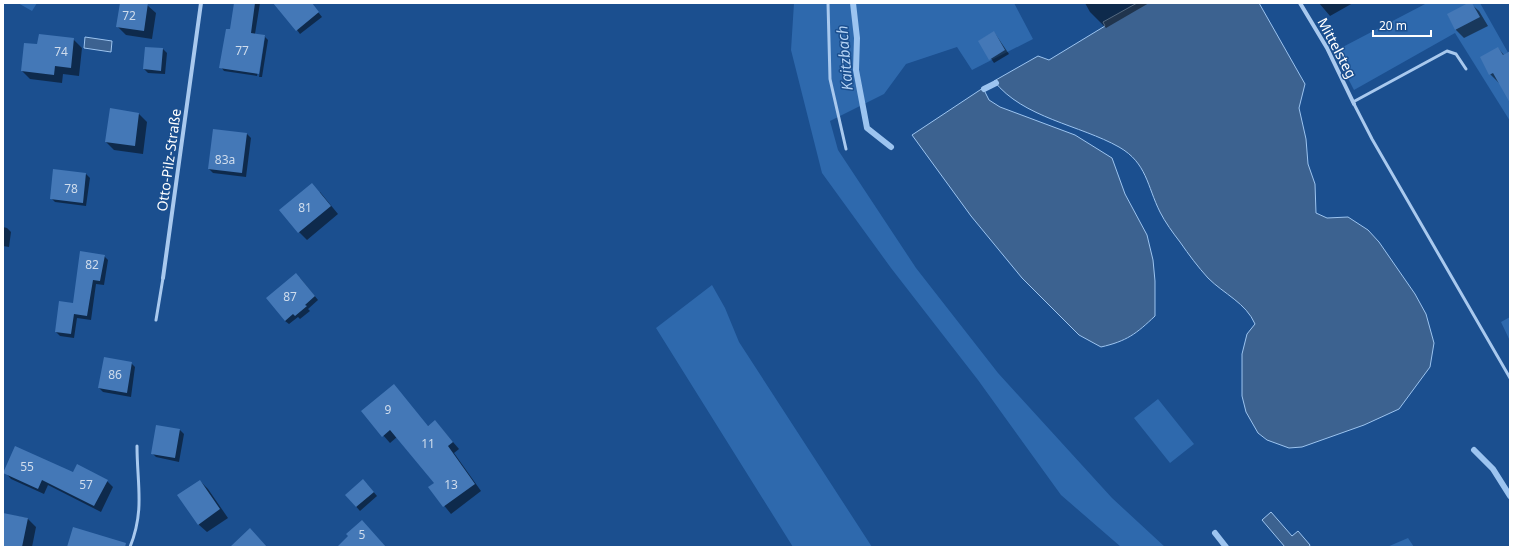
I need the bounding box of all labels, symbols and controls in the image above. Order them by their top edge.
house number: 72 [122,7,136,24]
scale bar [1373,12,1431,38]
street label: Mittelsteg [1314,14,1361,81]
text: 20 m [1379,17,1407,34]
water label: Kaitzbach [831,25,857,91]
house number: 77 [235,42,249,59]
house number: 74 [54,43,68,60]
street label: Otto-Pilz-Straße [152,107,185,213]
house number: 83a [215,151,235,168]
house number: 78 [64,180,78,197]
house number: 81 [298,199,312,216]
house number: 82 [85,256,99,273]
house number: 87 [283,288,297,305]
house number: 86 [108,366,122,383]
house number: 9 [385,401,392,418]
house number: 11 [421,435,435,452]
house number: 55 [20,458,34,475]
house number: 57 [79,476,93,493]
house number: 13 [444,476,458,493]
house number: 5 [359,526,366,543]

